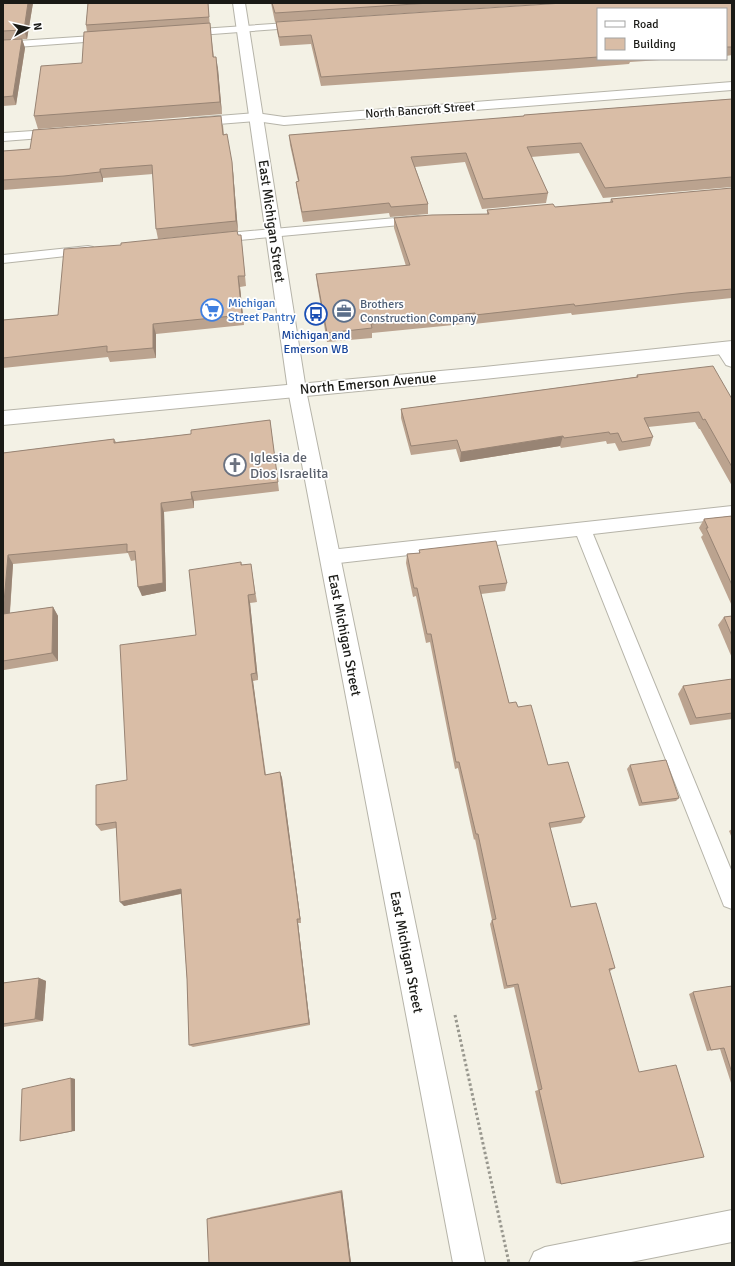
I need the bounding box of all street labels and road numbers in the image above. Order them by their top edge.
street label: North Bancroft Street [365,99,475,122]
street label: East Michigan Street [254,159,289,284]
street label: North Emerson Avenue [299,369,437,398]
street label: East Michigan Street [324,573,365,698]
street label: East Michigan Street [386,890,427,1015]

